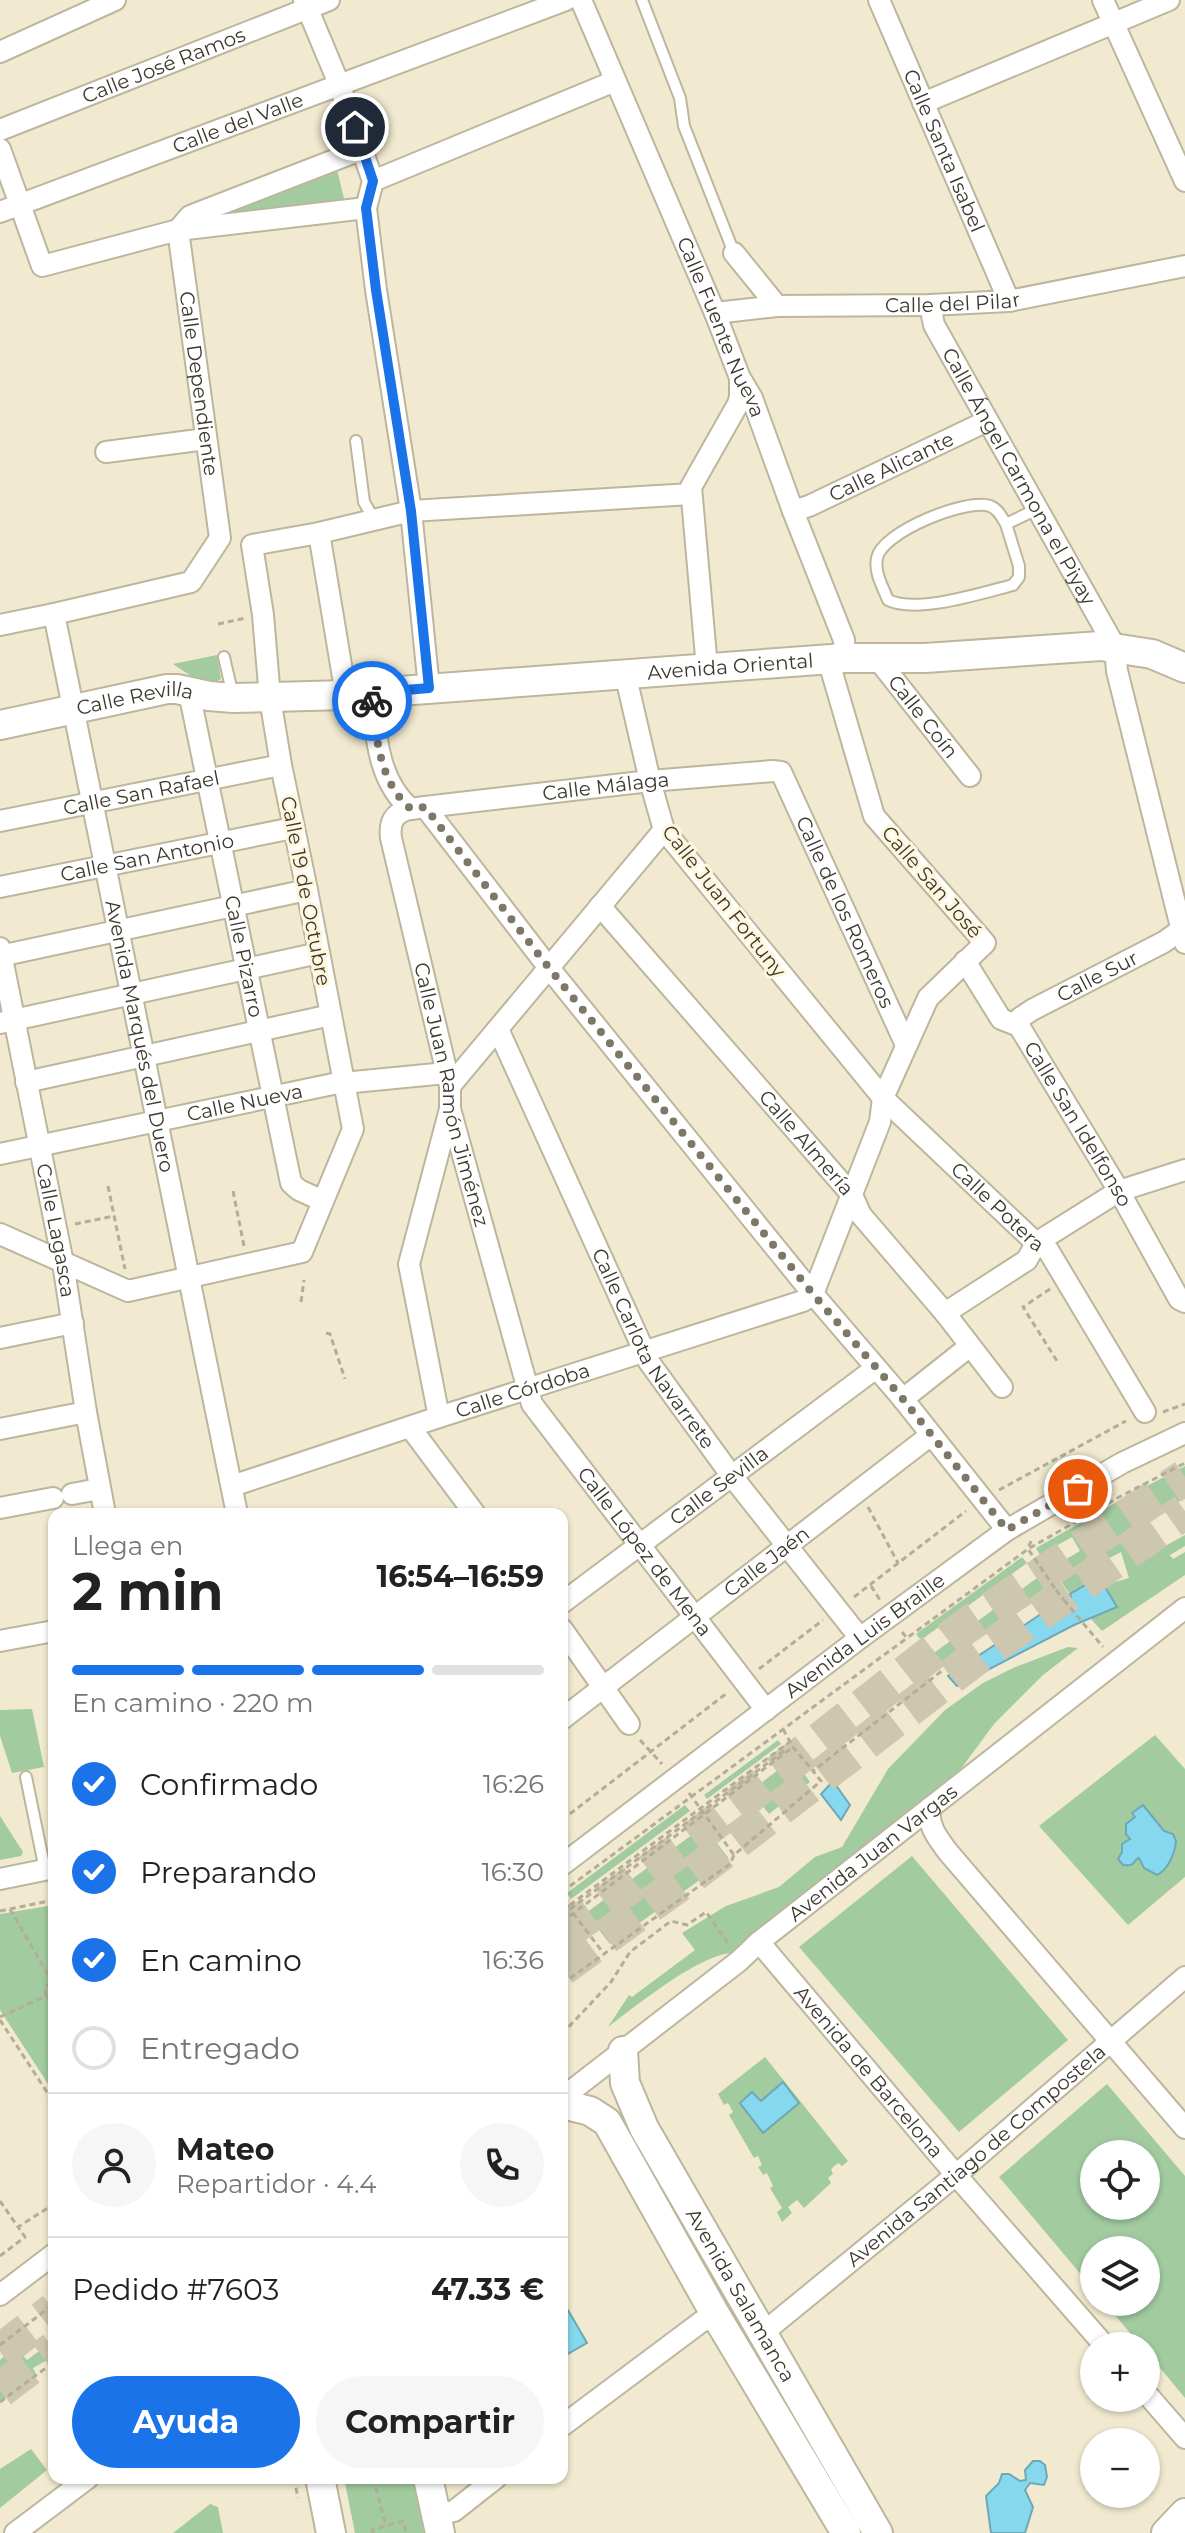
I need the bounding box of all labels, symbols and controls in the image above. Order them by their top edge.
street label: Calle José Ramos [79,22,249,108]
street label: Calle Santa Isabel [898,65,990,236]
street label: Calle del Valle [169,87,307,158]
pin [321,93,389,161]
icon: home [333,105,377,149]
street label: Calle Fuente Nueva [672,233,770,421]
street label: Calle del Pilar [885,287,1022,317]
street label: Calle Dependiente [174,290,223,477]
street label: Calle Ángel Carmona el Piyay [937,343,1101,609]
street label: Calle Alicante [825,427,958,507]
street label: Avenida Oriental [646,648,814,685]
courier [332,661,412,741]
street label: Calle Coín [883,670,963,763]
street label: Calle Revilla [74,677,196,720]
icon: bike [350,679,394,723]
street label: Calle San Rafael [61,766,222,820]
street label: Calle Málaga [541,767,670,805]
street label: Calle 19 de Octubre [276,794,336,988]
street label: Calle de los Romeros [791,812,899,1012]
street label: Calle Juan Fortuny [657,820,791,982]
street label: Calle San José [877,821,987,943]
street label: Calle San Antonio [58,828,236,887]
street label: Calle Pizarro [220,893,268,1019]
street label: Avenida Marqués del Duero [100,898,179,1175]
street label: Calle Sur [1053,946,1142,1007]
street label: Calle Juan Ramón Jiménez [409,960,494,1229]
street label: Calle San Idelfonso [1019,1037,1137,1211]
street label: Calle Nueva [185,1079,305,1126]
street label: Calle Almería [754,1085,859,1200]
street label: Calle Potera [946,1157,1048,1257]
street label: Calle Lagasca [31,1161,80,1299]
street label: Calle Carlota Navarrete [587,1244,720,1454]
street label: Calle Córdoba [453,1358,593,1423]
street label: Calle Sevilla [665,1441,773,1530]
pin [1044,1455,1112,1523]
street label: Calle López de Mena [573,1462,717,1641]
icon: bag [1056,1467,1100,1511]
street label: Calle Jaén [719,1521,814,1602]
text: Llega en [72,1530,183,1562]
text: 16:54–16:59 [376,1558,544,1595]
text: 2 min [72,1560,224,1623]
street label: Avenida Luis Braille [780,1568,950,1703]
text: En camino · 220 m [72,1687,313,1719]
icon: check [72,1762,116,1806]
text: Confirmado [140,1766,318,1803]
text: 16:26 [483,1768,544,1800]
street label: Avenida Juan Vargas [784,1779,962,1926]
icon: check [72,1850,116,1894]
text: Preparando [140,1854,317,1891]
text: 16:30 [481,1856,544,1888]
icon: check [72,1938,116,1982]
text: En camino [140,1942,302,1979]
text: 16:36 [483,1944,544,1976]
street label: Avenida de Barcelona [789,1981,948,2163]
text: Entregado [140,2030,300,2067]
street label: Avenida Santiago de Compostela [842,2039,1111,2272]
button: person [72,2123,156,2207]
button: phone [460,2123,544,2207]
text: Mateo [176,2131,274,2168]
map controls [1080,2140,1160,2508]
button: locate [1080,2140,1160,2220]
text: Repartidor · 4.4 [176,2168,376,2200]
street label: Avenida Salamanca [681,2204,800,2386]
button: layers [1080,2236,1160,2316]
text: Pedido #7603 [72,2271,279,2308]
text: 47.33 € [431,2271,544,2308]
button: + [1080,2332,1160,2412]
button: Ayuda [72,2376,300,2468]
button: Compartir [316,2376,544,2468]
button: − [1080,2428,1160,2508]

